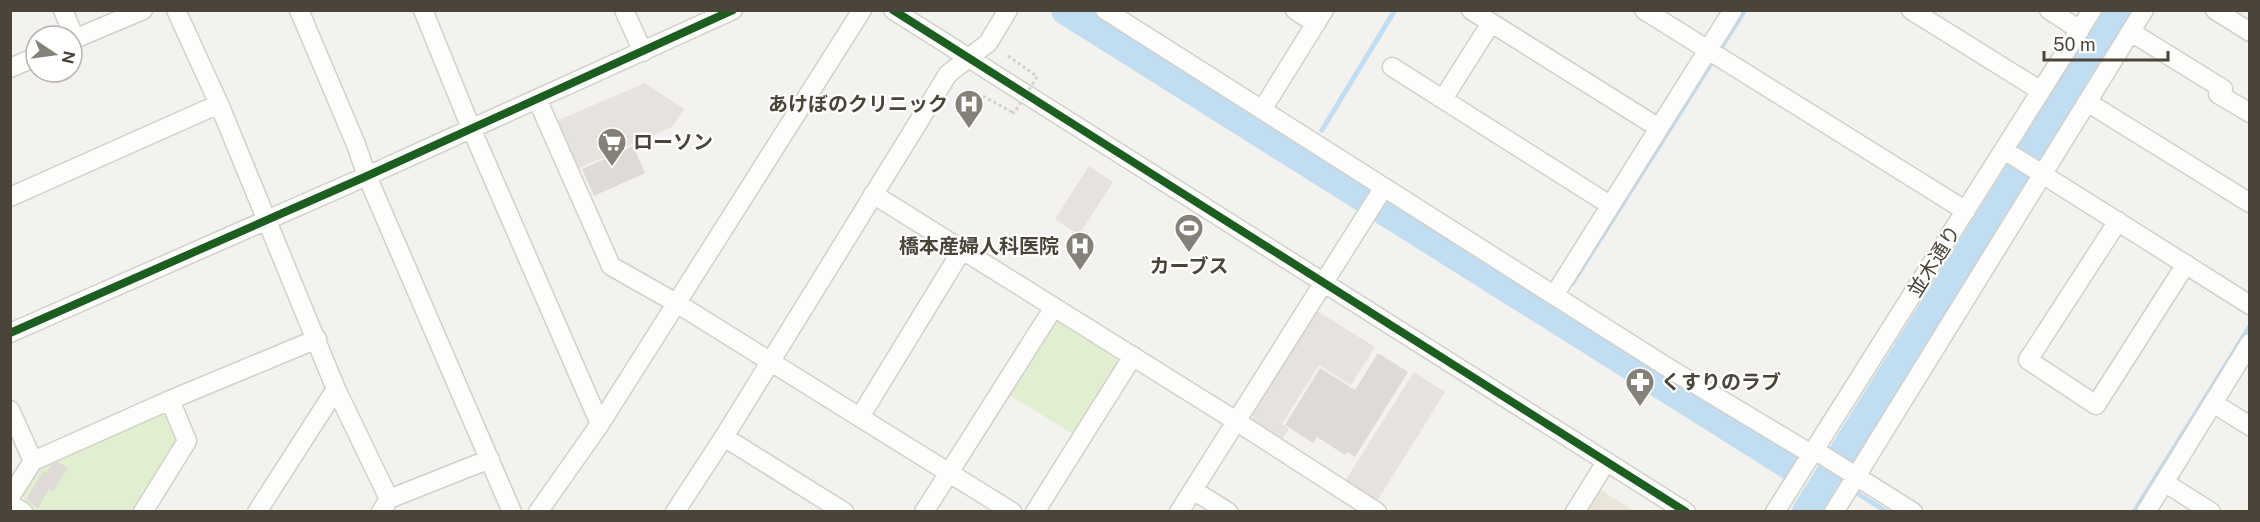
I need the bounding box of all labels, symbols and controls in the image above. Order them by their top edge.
north arrow [24,24,84,84]
scale bar [2044,24,2168,62]
text: 50 m [2053,34,2096,55]
text: N [57,49,79,65]
hospital icon: あけぼのクリニック [953,88,985,130]
place label: あけぼのクリニック [768,92,948,116]
supermarket icon: ローソン [596,126,628,168]
place label: ローソン [633,130,713,154]
sports icon: カーブス [1173,212,1205,254]
street label: 並木通り [1903,221,1965,301]
hospital icon: 橋本産婦人科医院 [1064,230,1096,272]
place label: 橋本産婦人科医院 [899,234,1059,258]
place label: カーブス [1150,254,1228,278]
pharmacy icon: くすりのラブ [1624,366,1656,408]
place label: くすりのラブ [1661,370,1781,394]

